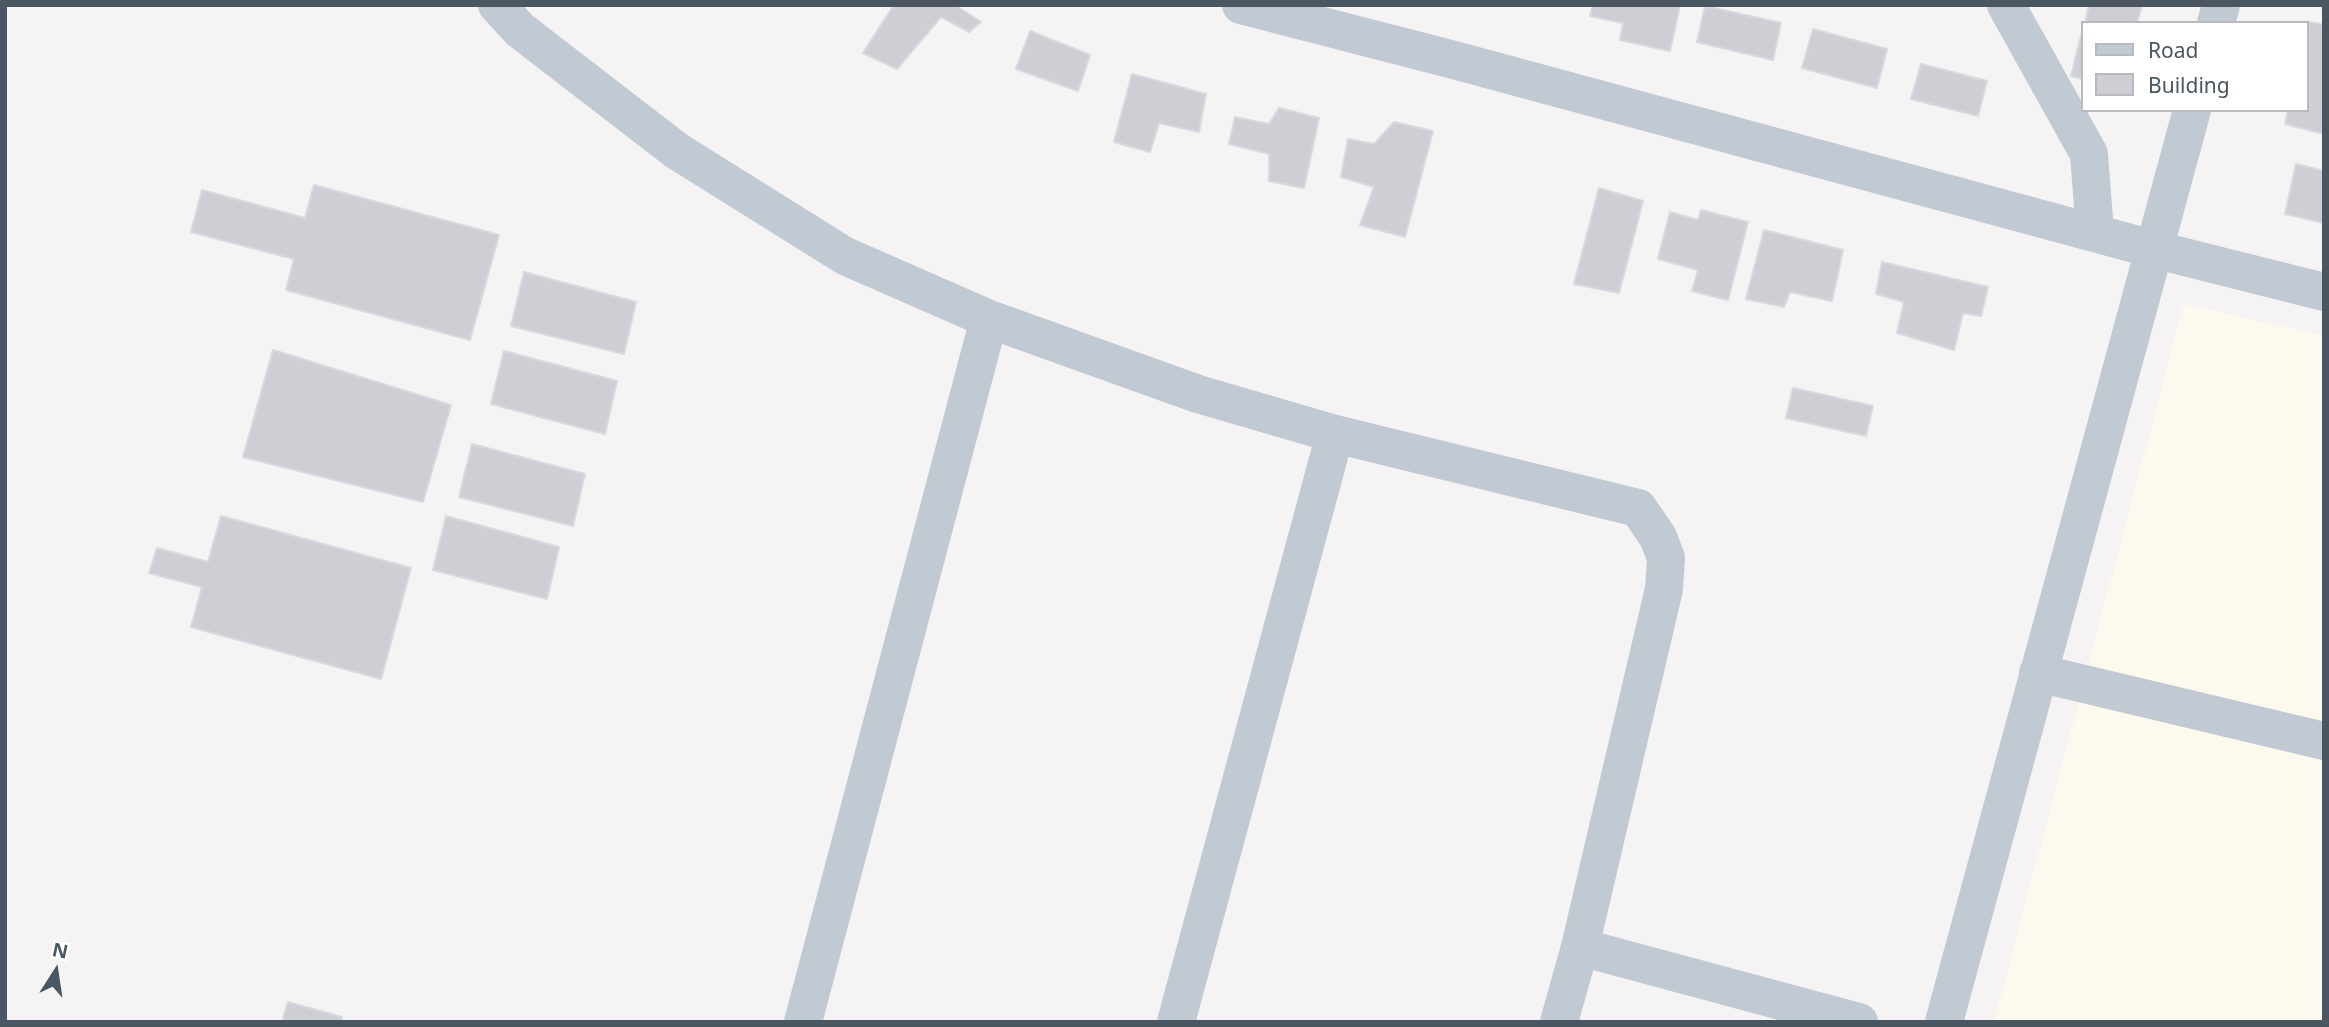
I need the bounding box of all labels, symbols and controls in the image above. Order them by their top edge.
legend [2080,21,2308,112]
text: Road [2148,36,2198,64]
text: Building [2148,71,2230,99]
north arrow [21,936,91,1006]
text: N [50,936,71,965]

